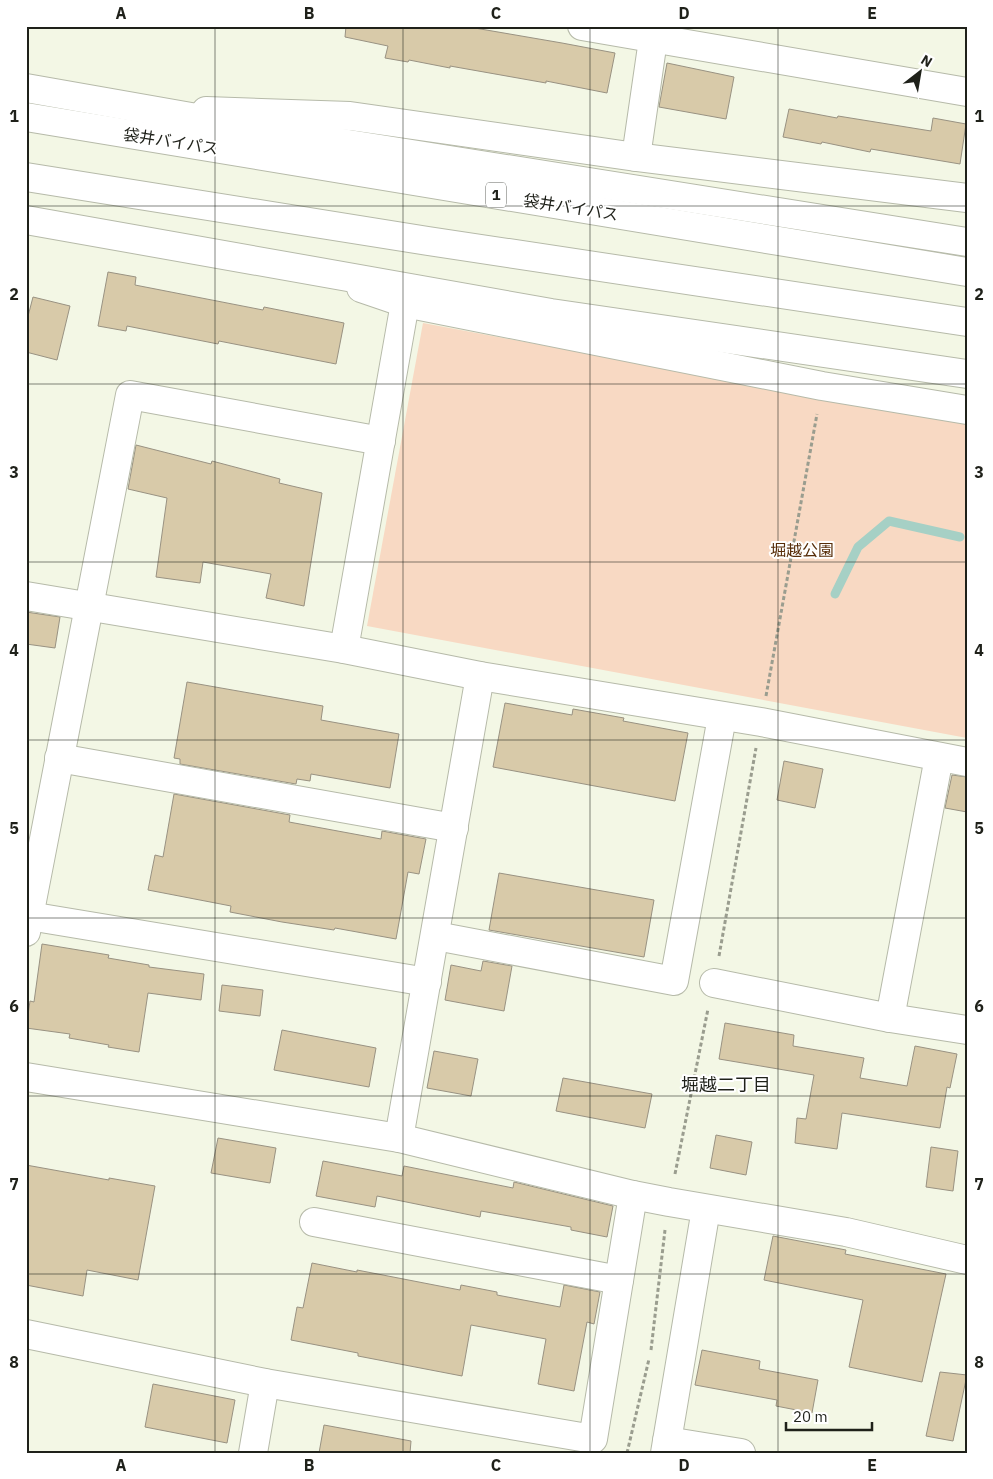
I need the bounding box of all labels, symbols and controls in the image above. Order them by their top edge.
text: A [116,3,127,23]
text: B [304,3,315,23]
text: C [491,3,501,23]
text: D [678,3,690,23]
text: E [867,3,877,23]
north arrow [896,48,946,98]
text: N [918,51,936,71]
text: 1 [9,106,19,126]
text: 1 [974,106,984,126]
street label: 袋井バイパス [122,124,220,158]
road number: 1 [486,182,506,208]
street label: 袋井バイパス [522,190,620,224]
text: 2 [9,284,19,304]
text: 2 [974,284,984,304]
text: 3 [9,462,19,482]
text: 3 [974,462,984,482]
park label: 堀越公園 [770,540,834,560]
text: 4 [9,640,19,660]
text: 4 [974,640,984,660]
text: 5 [9,818,19,838]
text: 5 [974,818,984,838]
text: 6 [9,996,19,1016]
text: 6 [974,996,984,1016]
district label: 堀越二丁目 [681,1073,771,1096]
text: 7 [9,1174,19,1194]
text: 7 [974,1174,984,1194]
text: 8 [9,1352,19,1372]
text: 8 [974,1352,984,1372]
scale bar [786,1399,872,1431]
text: 20 m [793,1407,828,1426]
text: A [116,1455,127,1475]
text: B [304,1455,315,1475]
text: C [491,1455,501,1475]
text: D [678,1455,690,1475]
text: E [867,1455,877,1475]

